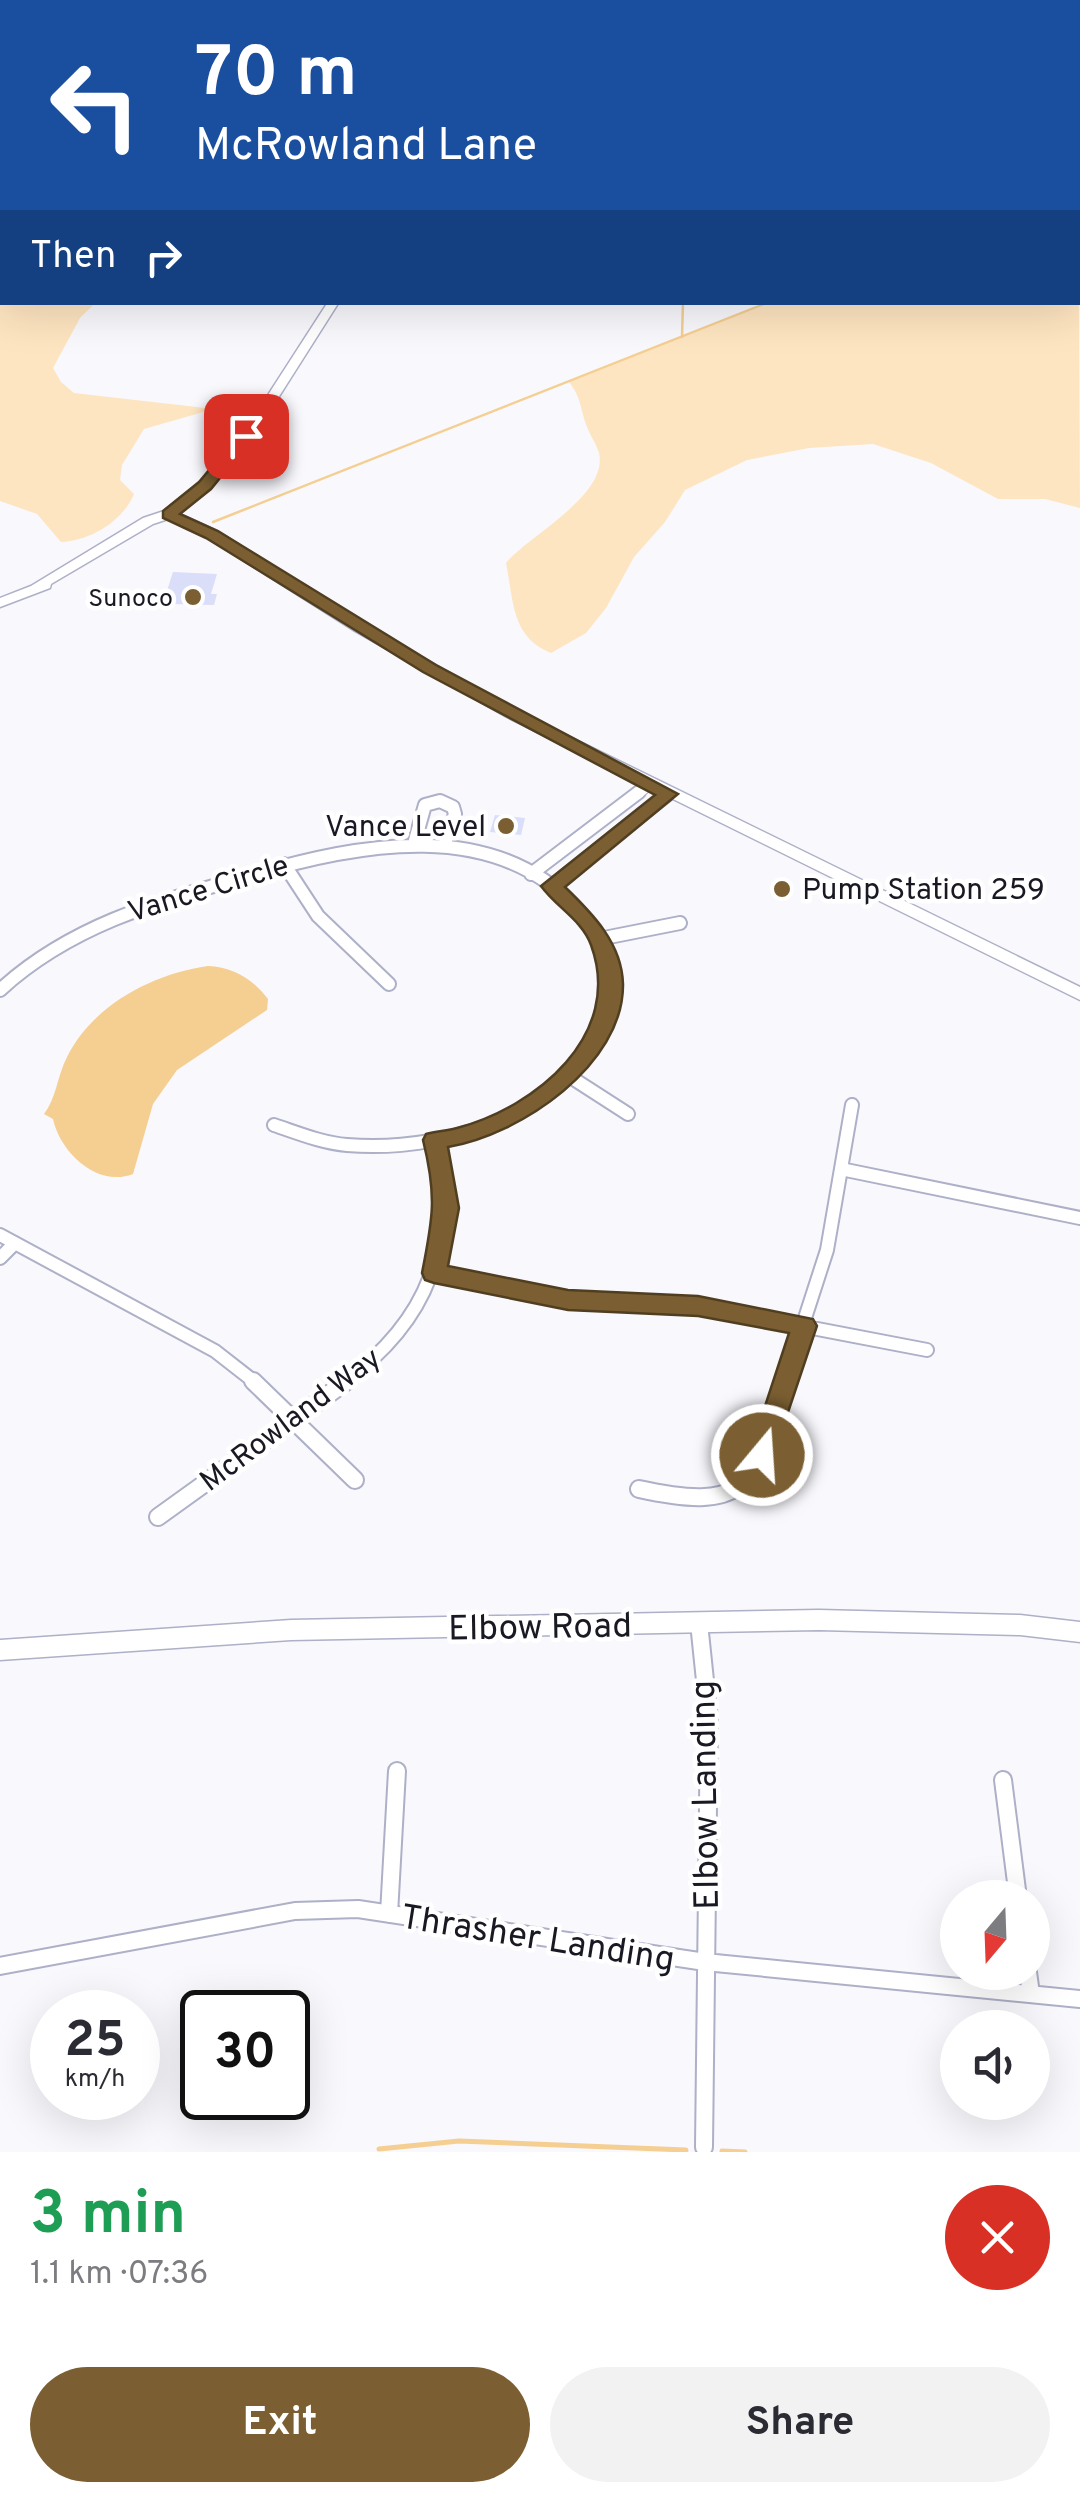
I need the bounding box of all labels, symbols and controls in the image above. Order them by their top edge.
text: 70 m [195,32,358,121]
icon: left [30,40,160,170]
text: McRowland Lane [195,119,537,176]
icon: right [136,230,191,285]
text: Then [30,233,116,282]
pin [204,394,289,479]
icon: arrive [219,409,274,464]
place label: Sunoco [88,584,173,616]
marker: Sunoco [182,586,204,608]
place label: Vance Level [325,810,486,847]
marker: Vance Level [495,815,517,837]
street label: Vance Circle [124,848,294,932]
place label: Pump Station 259 [802,873,1045,910]
marker: Pump Station 259 [771,878,793,900]
street label: McRowland Way [194,1341,389,1501]
position arrow [710,1403,814,1507]
street label: Elbow Road [448,1605,632,1653]
street label: Elbow Landing [683,1680,731,1910]
north arrow [940,1880,1050,1990]
map controls [940,1880,1050,2120]
street label: Thrasher Landing [397,1897,678,1983]
speed limit sign: 30 [180,1990,310,2120]
button: sound [940,2010,1050,2120]
text: 25 [64,2011,126,2074]
text: km/h [65,2064,125,2096]
text: 3 min [30,2179,186,2255]
button: close [945,2185,1050,2290]
text: 1.1 km · 07:36 [30,2255,208,2295]
button: Exit [30,2367,530,2482]
button: Share [550,2367,1050,2482]

